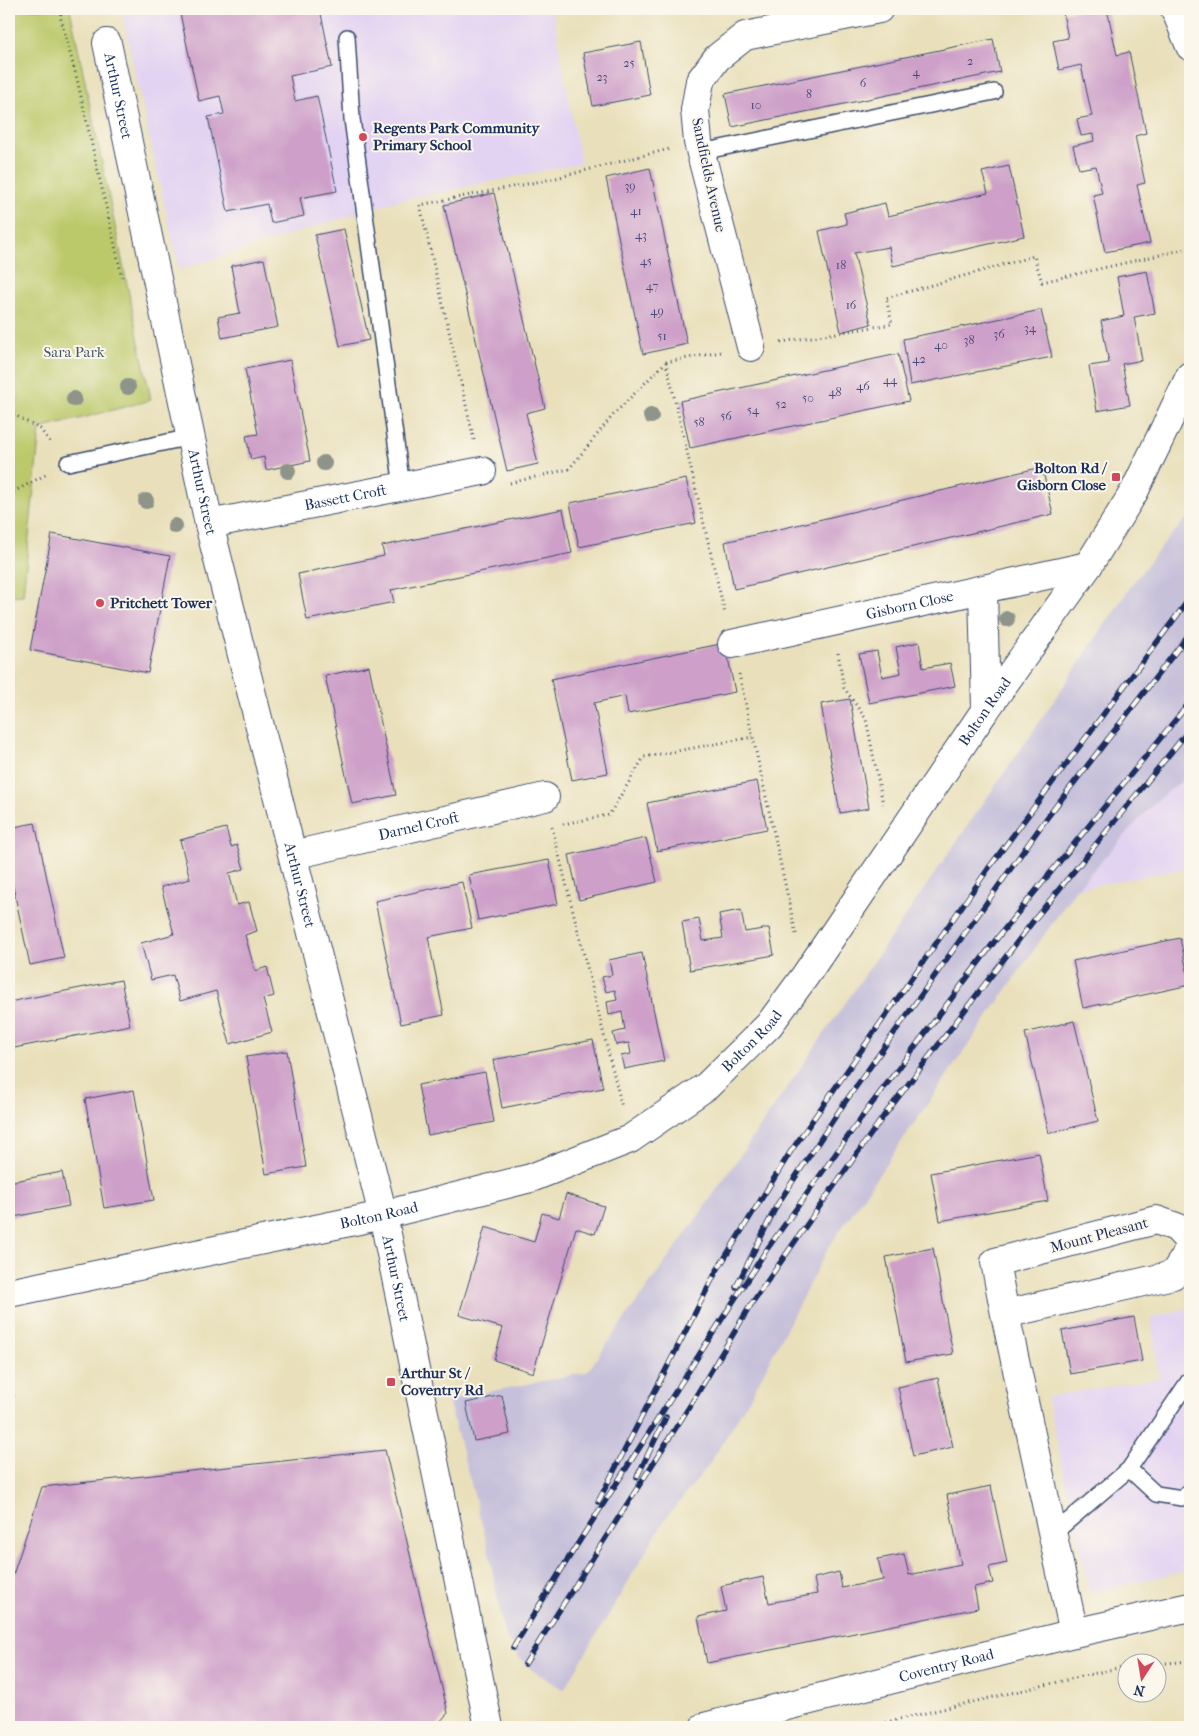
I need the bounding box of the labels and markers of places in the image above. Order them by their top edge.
place label: Regents Park Community Primary School [373,119,541,154]
marker: Regents Park Community Primary School [357,131,369,143]
place label: Bolton Rd / Gisborn Close [1017,459,1108,494]
marker: Bolton Rd / Gisborn Close [1110,471,1122,483]
place label: Pritchett Tower [110,594,213,612]
marker: Pritchett Tower [94,597,106,609]
place label: Arthur St / Coventry Rd [400,1364,484,1399]
marker: Arthur St / Coventry Rd [385,1376,397,1388]

